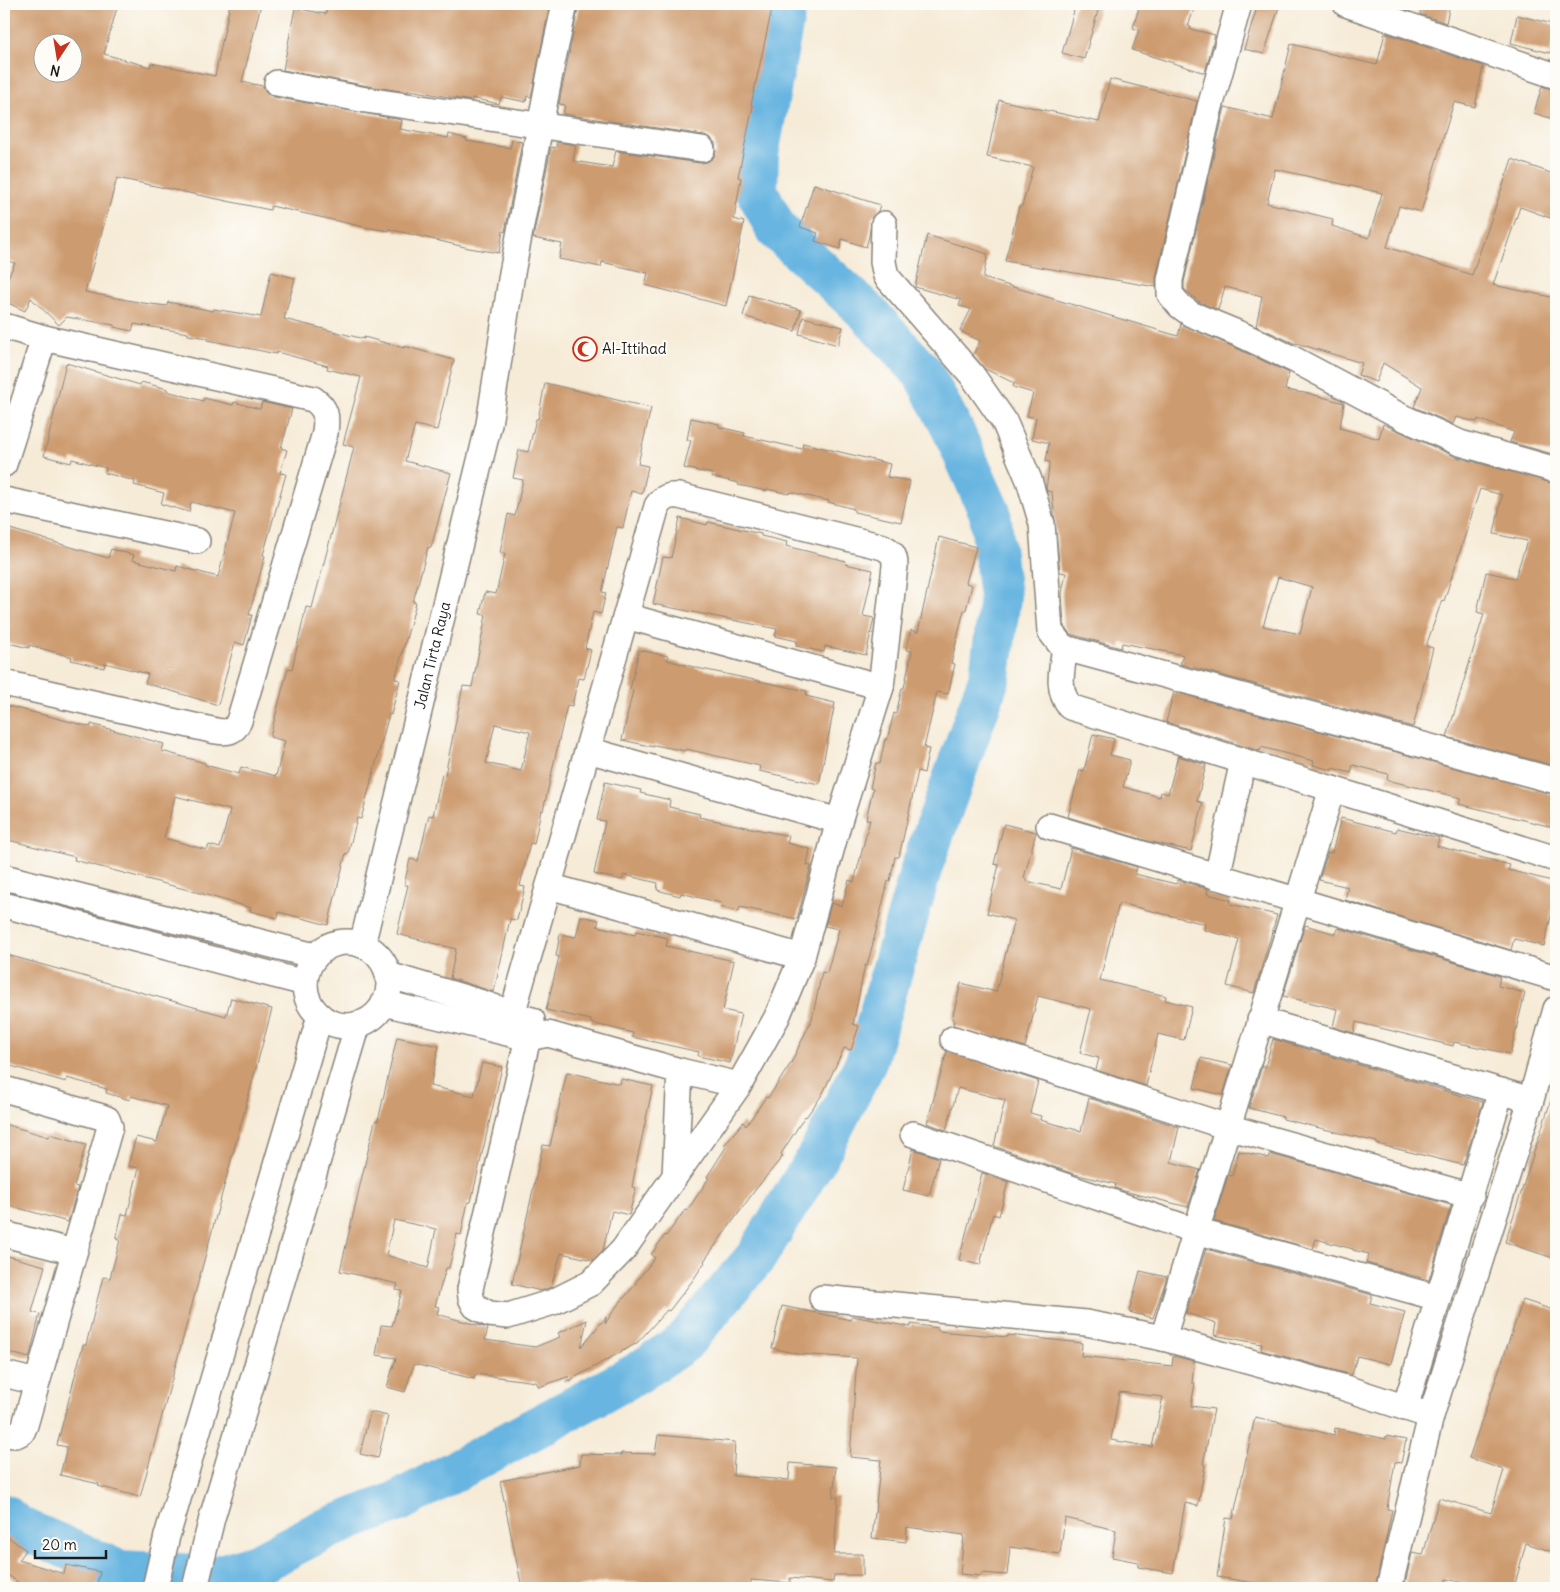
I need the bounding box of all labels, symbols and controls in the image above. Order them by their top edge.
north arrow [32,32,82,82]
text: N [49,61,62,81]
mosque icon: Al-Ittihad [572,336,598,362]
place label: Al-Ittihad [602,339,667,358]
street label: Jalan Tirta Raya [410,599,454,711]
scale bar [35,1527,106,1559]
text: 20 m [42,1535,77,1554]

